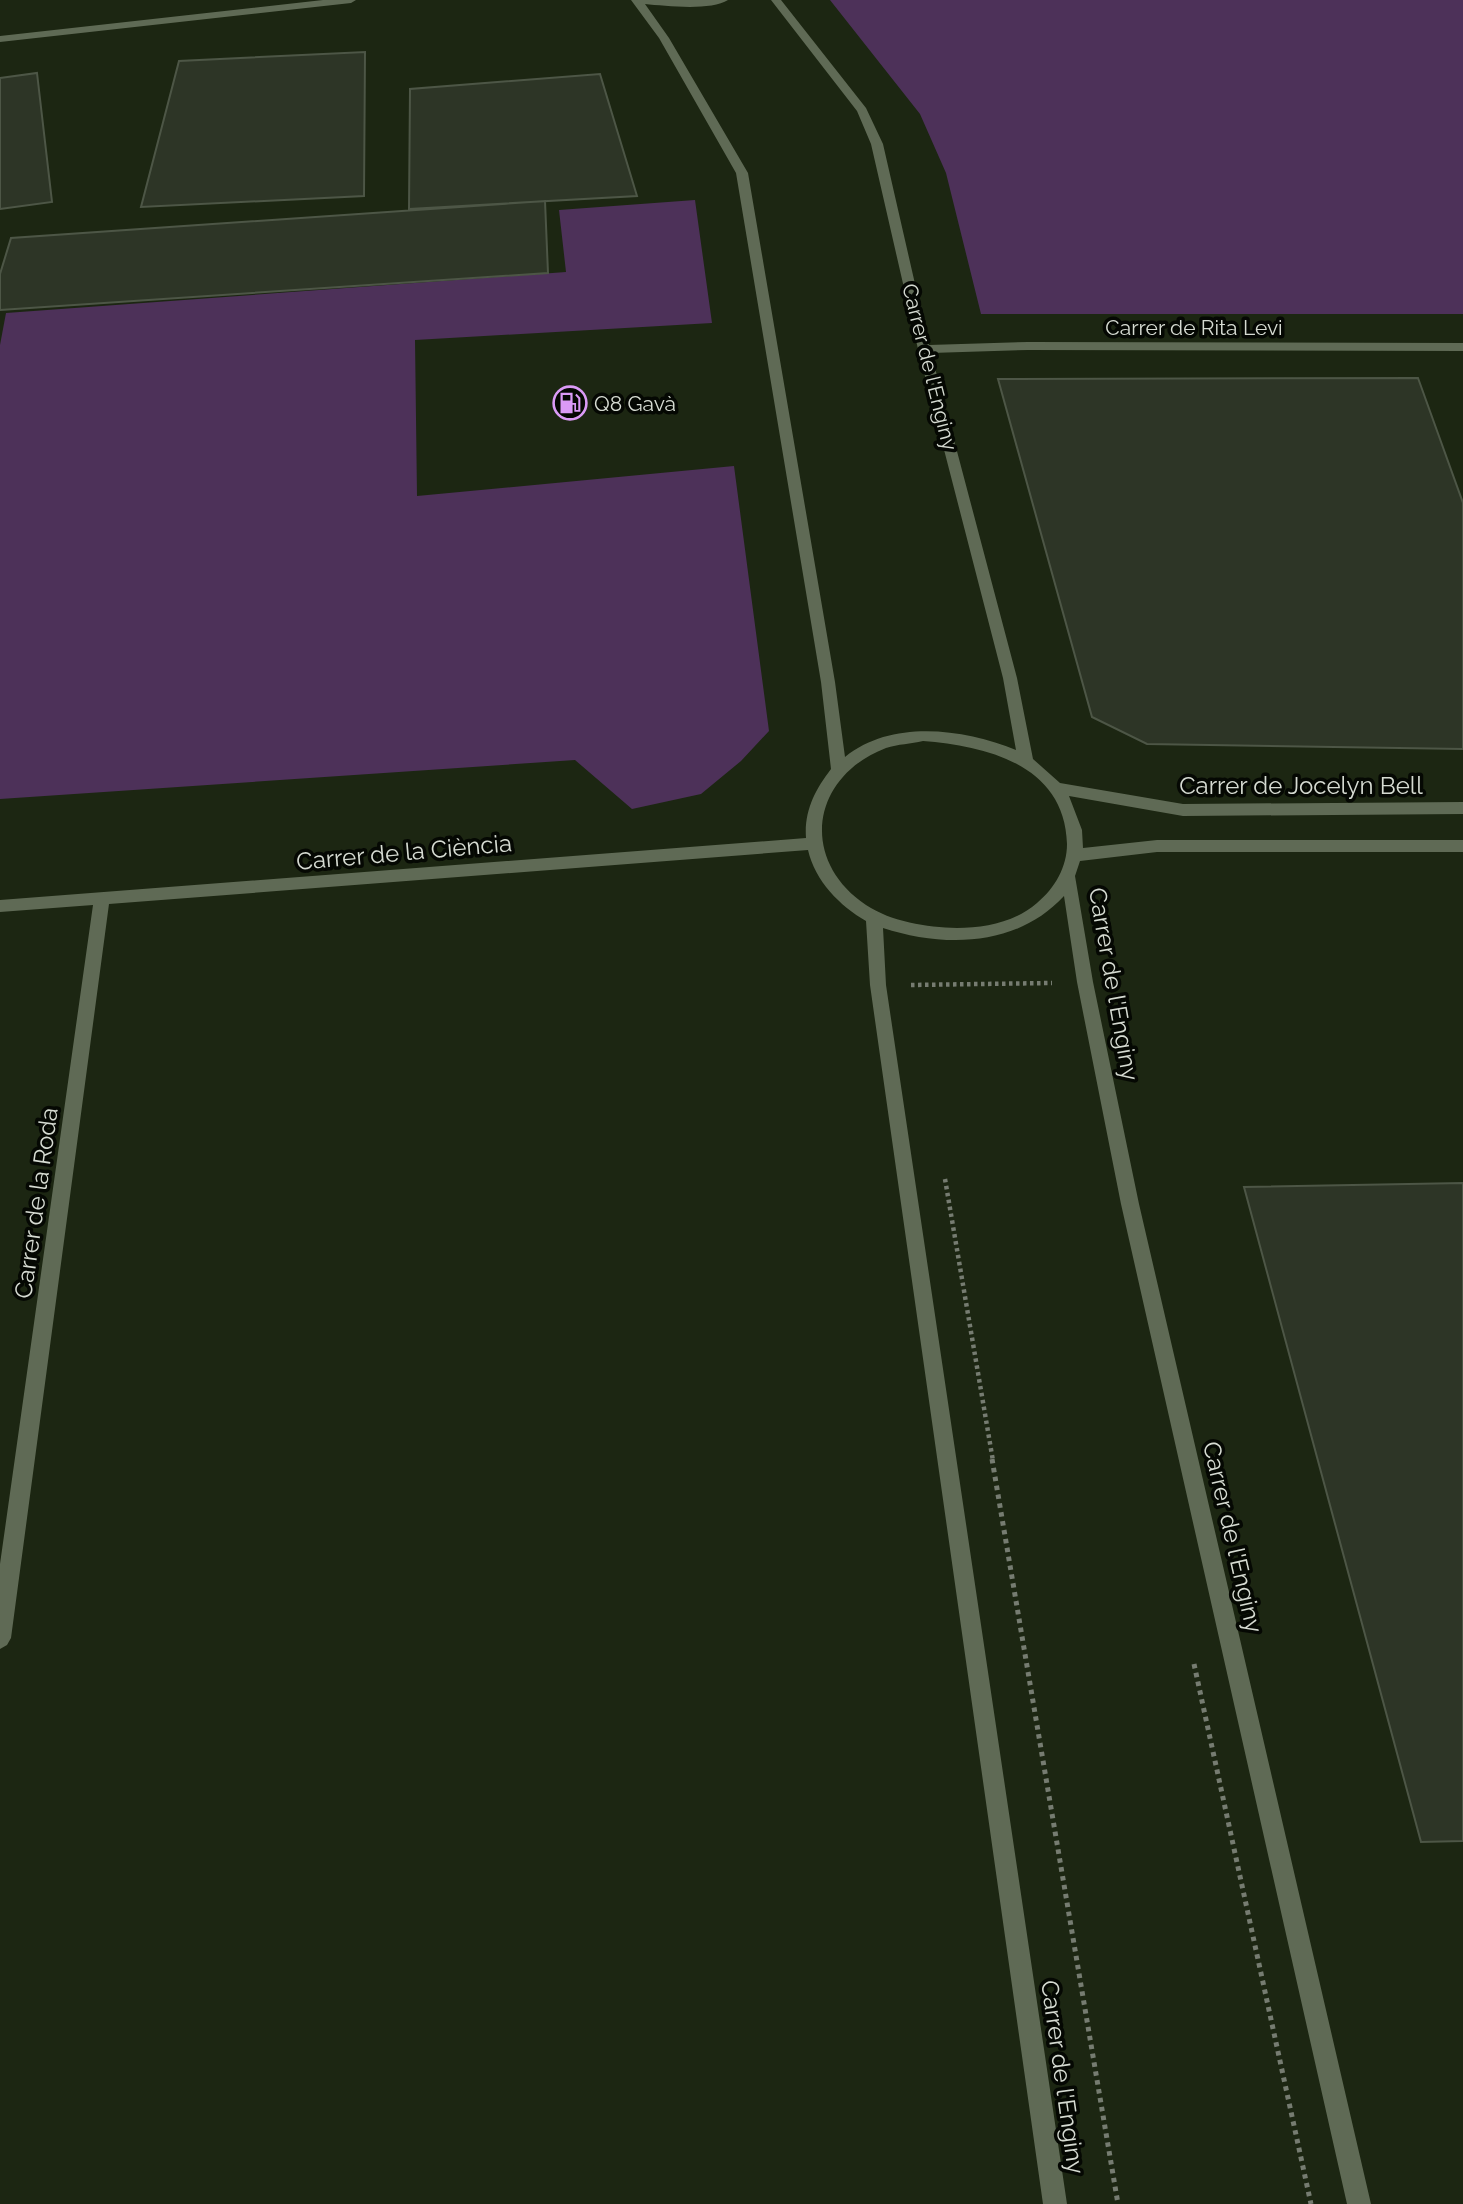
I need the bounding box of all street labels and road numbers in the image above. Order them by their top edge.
street label: Carrer de l'Enginy [897,281,963,453]
street label: Carrer de Rita Levi [1105,315,1283,340]
street label: Carrer de Jocelyn Bell [1179,771,1423,800]
street label: Carrer de la Ciència [295,828,513,876]
street label: Carrer de l'Enginy [1083,885,1145,1083]
street label: Carrer de la Roda [8,1106,64,1300]
street label: Carrer de l'Enginy [1197,1439,1269,1635]
street label: Carrer de l'Enginy [1035,1978,1091,2176]

